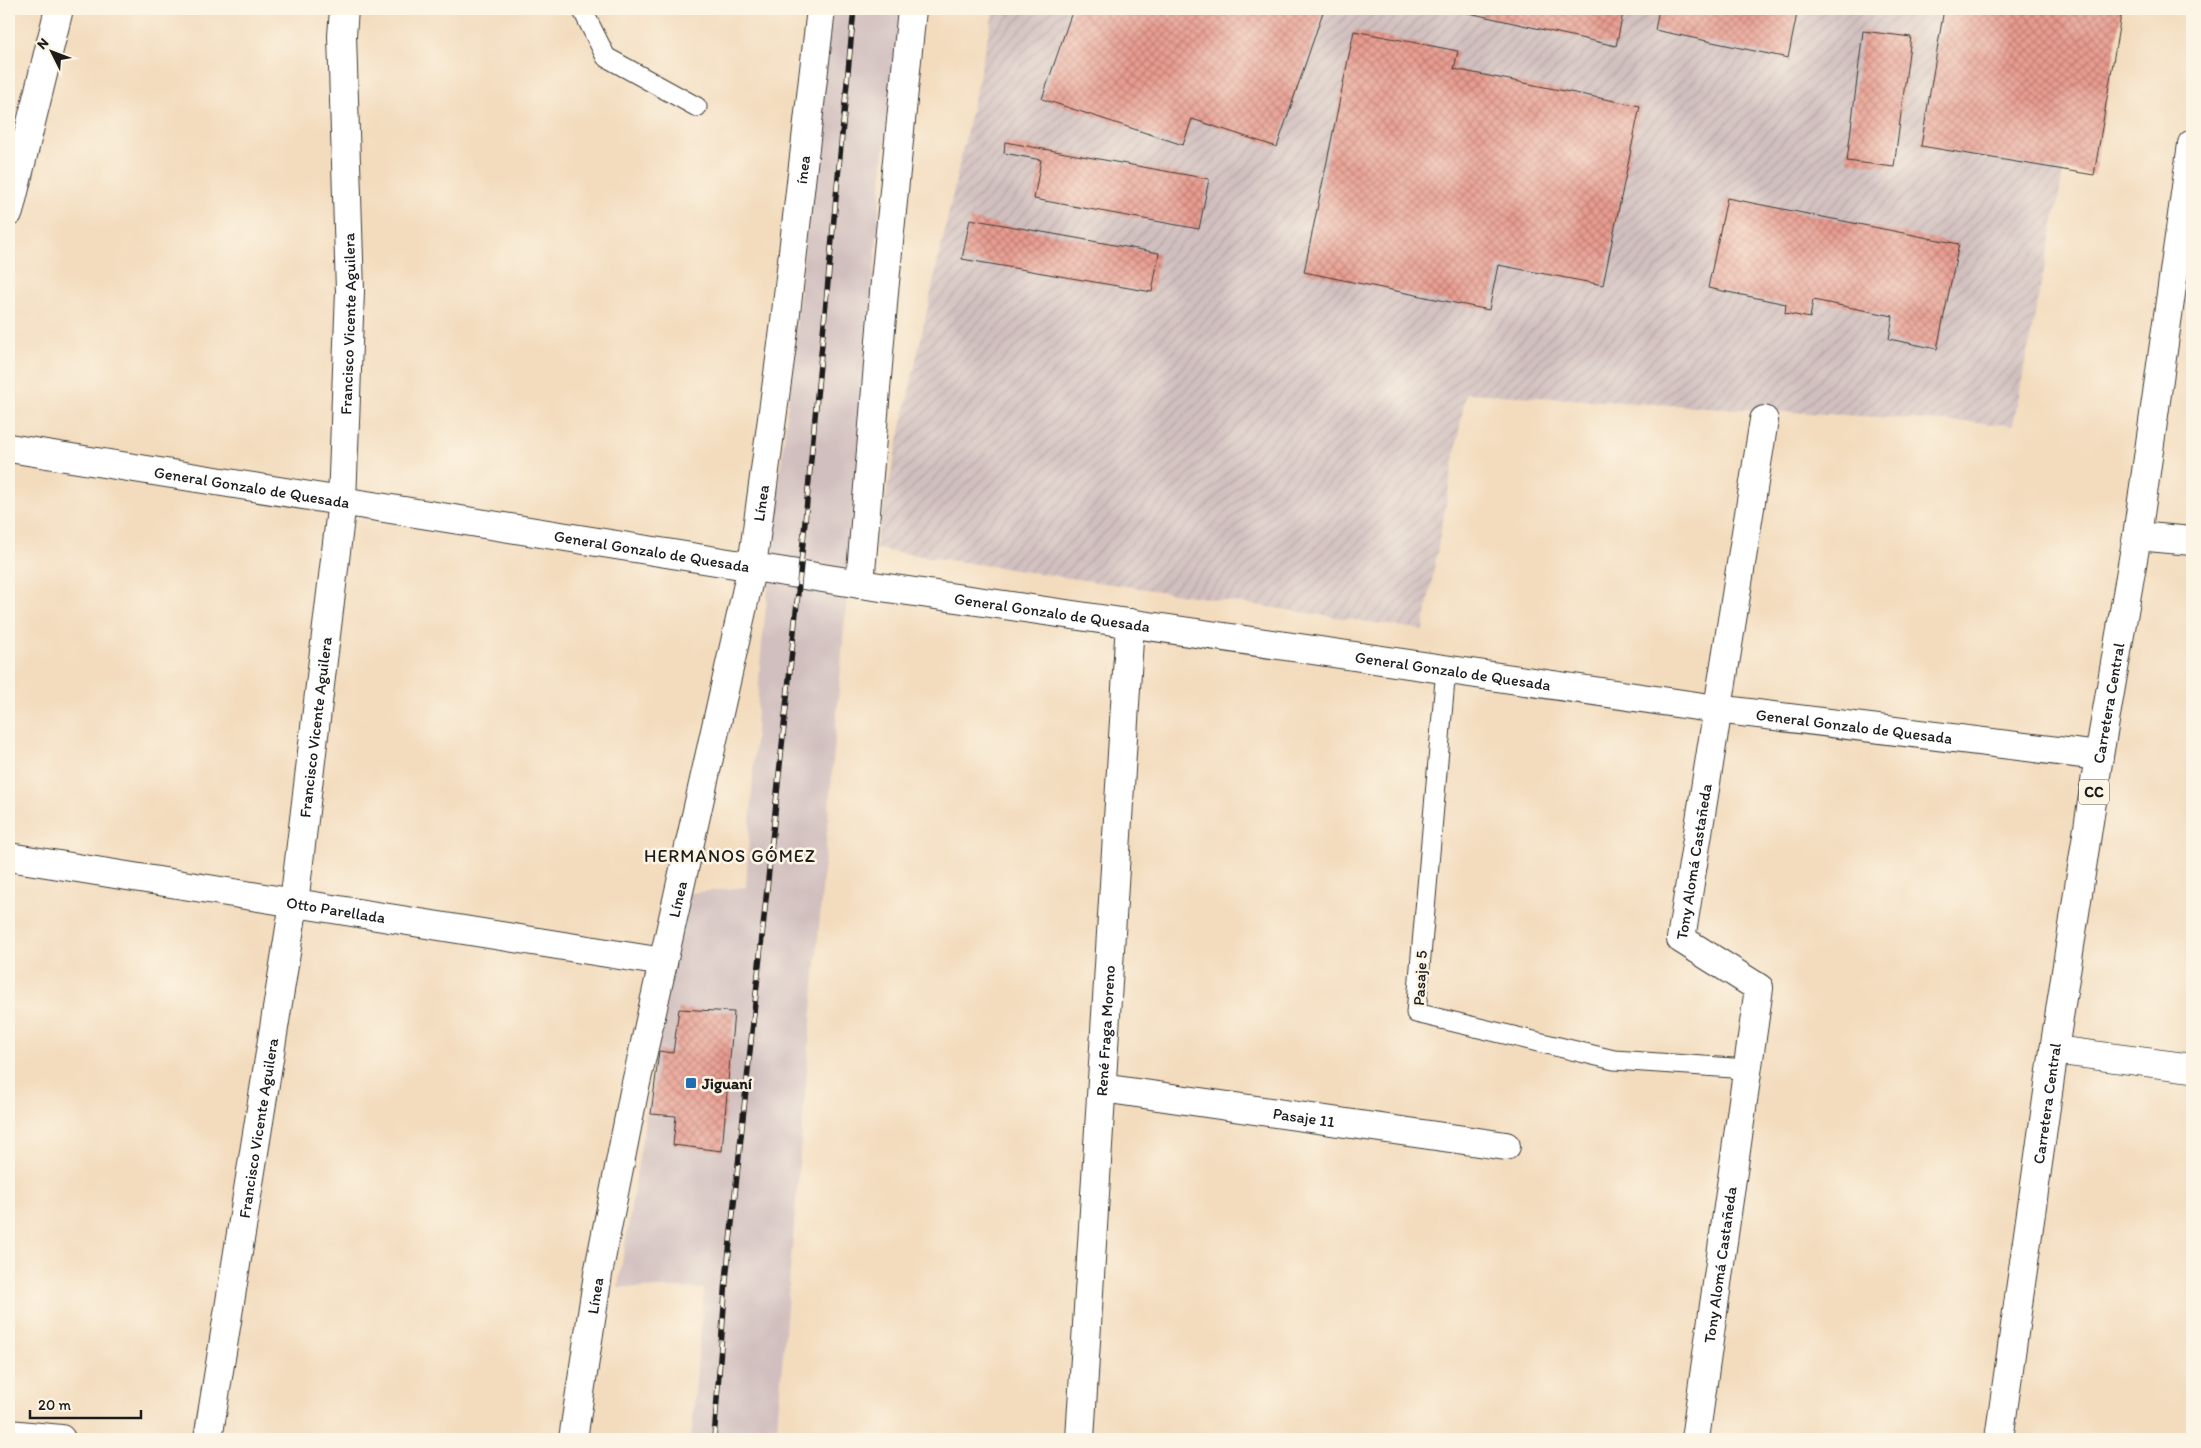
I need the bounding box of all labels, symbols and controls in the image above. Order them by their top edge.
north arrow [28,28,78,78]
text: N [33,34,52,53]
street label: ínea [791,154,814,185]
street label: Francisco Vicente Aguilera [336,232,359,415]
street label: General Gonzalo de Quesada [153,462,351,512]
street label: Línea [749,483,772,523]
street label: General Gonzalo de Quesada [553,526,751,576]
street label: General Gonzalo de Quesada [953,588,1151,636]
street label: Francisco Vicente Aguilera [295,635,335,819]
street label: Carretera Central [2088,641,2128,765]
street label: General Gonzalo de Quesada [1354,647,1552,694]
street label: General Gonzalo de Quesada [1755,704,1954,747]
road number: CC [2079,780,2109,804]
street label: Tony Alomá Castañeda [1672,781,1715,941]
district label: HERMANOS GÓMEZ [644,845,816,867]
street label: Línea [664,879,691,919]
street label: Otto Parellada [285,892,387,927]
street label: Pasaje 5 [1409,950,1431,1006]
street label: René Fraga Moreno [1092,965,1119,1097]
street label: Francisco Vicente Aguilera [234,1036,282,1219]
street label: Carretera Central [2028,1041,2065,1165]
place label: Jiguaní [701,1074,753,1094]
marker: Jiguaní [684,1076,698,1090]
street label: Pasaje 11 [1272,1103,1337,1131]
street label: Tony Alomá Castañeda [1699,1184,1740,1344]
street label: Línea [583,1276,607,1315]
scale bar [30,1388,141,1420]
text: 20 m [38,1396,72,1414]

